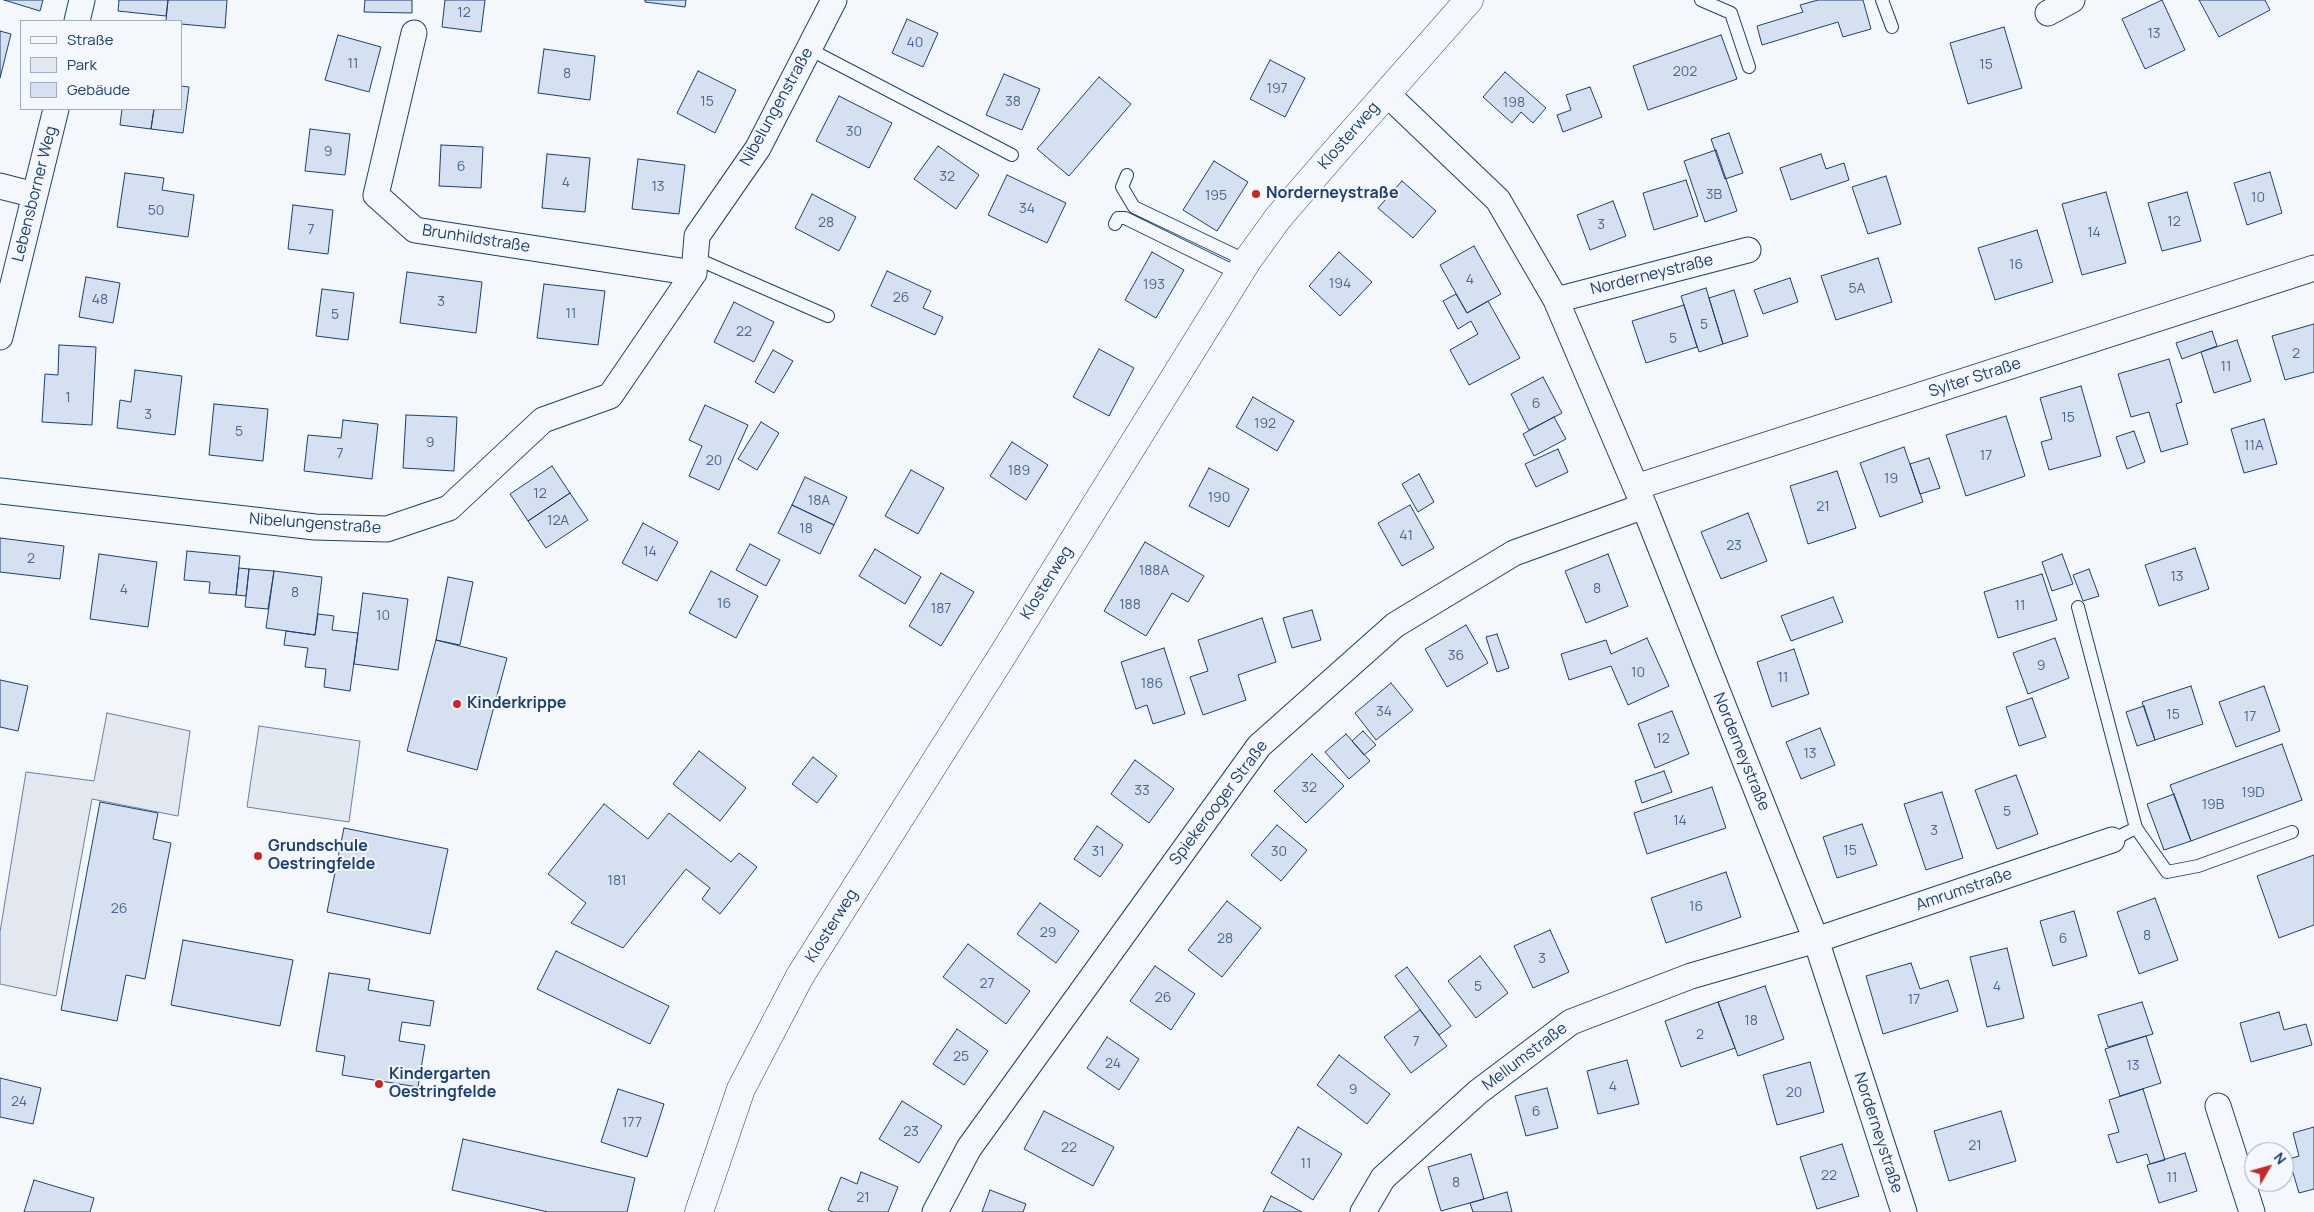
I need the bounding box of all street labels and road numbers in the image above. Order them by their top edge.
street label: Nibelungenstraße [737,44,817,170]
street label: Klosterweg [1315,98,1383,174]
street label: Lebensborner Weg [9,124,61,264]
street label: Brunhildstraße [421,221,531,257]
street label: Norderneystraße [1589,250,1715,300]
street label: Sylter Straße [1926,354,2024,402]
street label: Nibelungenstraße [248,510,382,538]
street label: Klosterweg [1017,543,1077,623]
street label: Norderneystraße [1709,690,1773,814]
street label: Spiekerooger Straße [1166,737,1272,869]
street label: Amrumstraße [1913,865,2015,915]
street label: Klosterweg [802,886,862,966]
street label: Mellumstraße [1479,1019,1571,1095]
street label: Norderneystraße [1849,1070,1907,1196]

